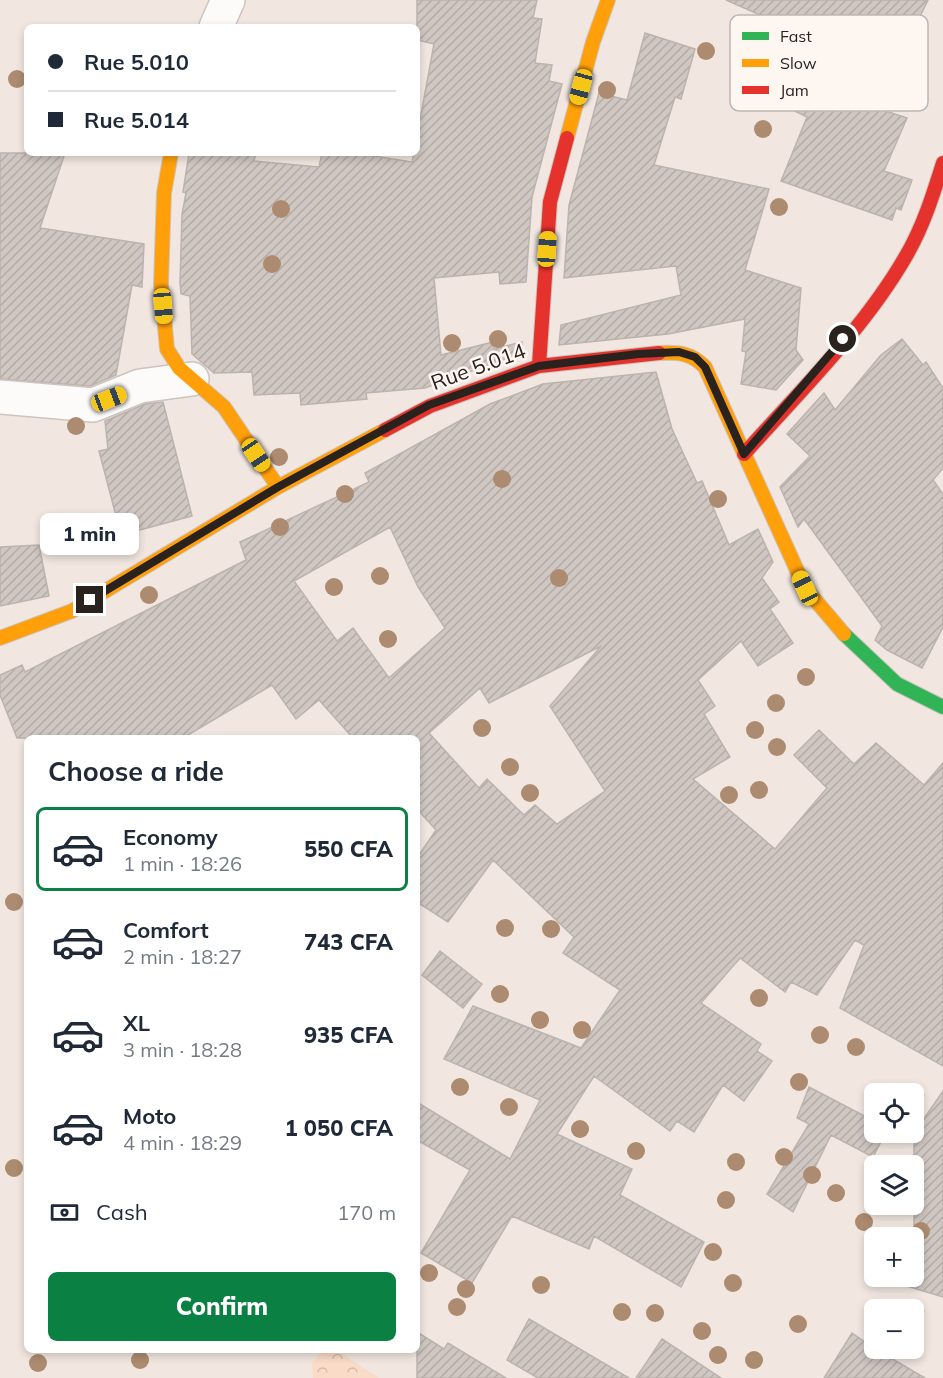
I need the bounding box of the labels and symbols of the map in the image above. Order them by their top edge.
legend [730,15,928,111]
text: Fast [780,26,812,46]
text: Slow [780,53,817,73]
car [568,67,594,107]
text: Jam [780,80,809,100]
car [537,230,557,268]
car [152,287,174,325]
route start [829,325,856,352]
street label: Rue 5.014 [427,337,529,395]
car [89,384,129,414]
car [238,435,274,475]
callout: 1 min [40,513,140,555]
car [789,568,821,608]
route end [76,586,103,613]

